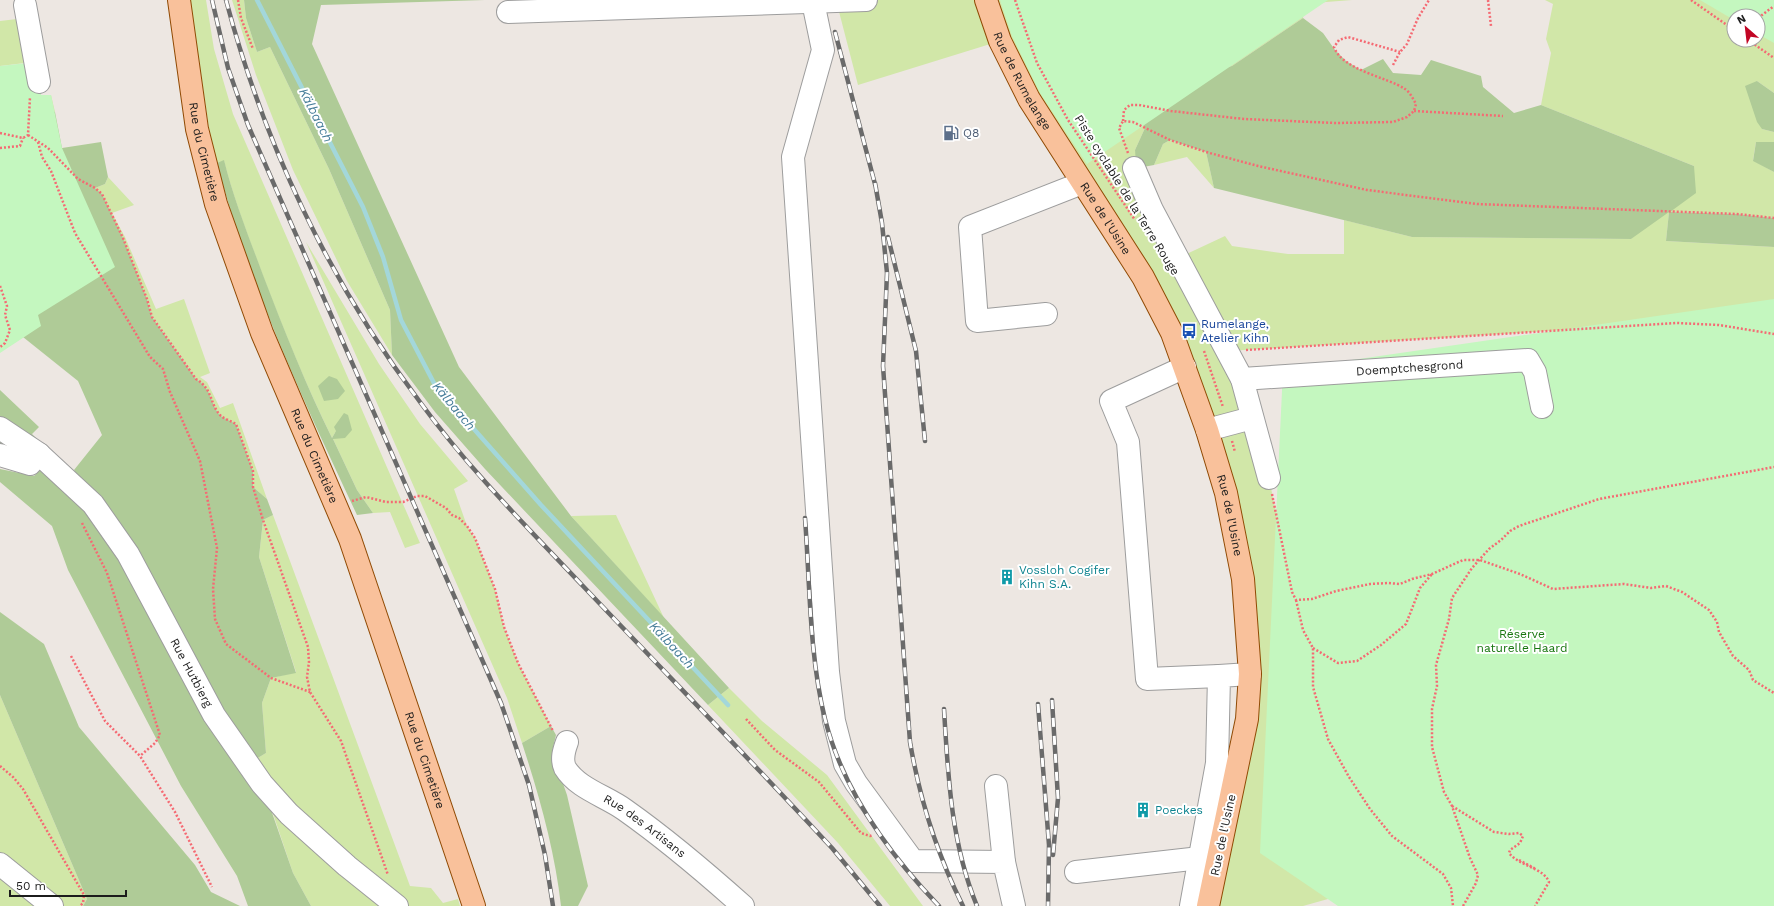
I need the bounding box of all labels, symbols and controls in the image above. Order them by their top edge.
north arrow [1726,8,1766,48]
text: N [1735,12,1748,27]
street label: Rue de Rumelange [990,30,1054,133]
water label: Kälbaach [296,86,336,145]
street label: Rue du Cimetière [186,101,222,203]
street label: Piste cyclable de la Terre Rouge [1072,112,1182,278]
fuel station icon: Q8 [942,124,960,142]
place label: Q8 [963,126,979,140]
street label: Rue de l'Usine [1077,180,1134,257]
place label: Rumelange, Atelier Kihn [1201,317,1269,345]
bus stop icon: Rumelange, Atelier Kihn [1180,322,1198,340]
street label: Doemptchesgrond [1356,357,1464,378]
water label: Kälbaach [429,379,479,433]
street label: Rue du Cimetière [288,406,341,505]
street label: Rue de l'Usine [1214,473,1245,557]
place label: Vossloh Cogifer Kihn S.A. [1019,563,1110,591]
building icon: Vossloh Cogifer Kihn S.A. [998,568,1016,586]
water label: Kälbaach [647,618,698,672]
park label: Réserve naturelle Haard [1477,627,1567,655]
street label: Rue Hutbierg [167,636,216,710]
street label: Rue du Cimetière [402,710,448,811]
street label: Rue des Artisans [601,792,689,861]
street label: Rue de l'Usine [1207,793,1239,877]
building icon: Poeckes [1134,801,1152,819]
place label: Poeckes [1155,803,1203,817]
scale bar [10,872,126,898]
text: 50 m [16,879,46,893]

